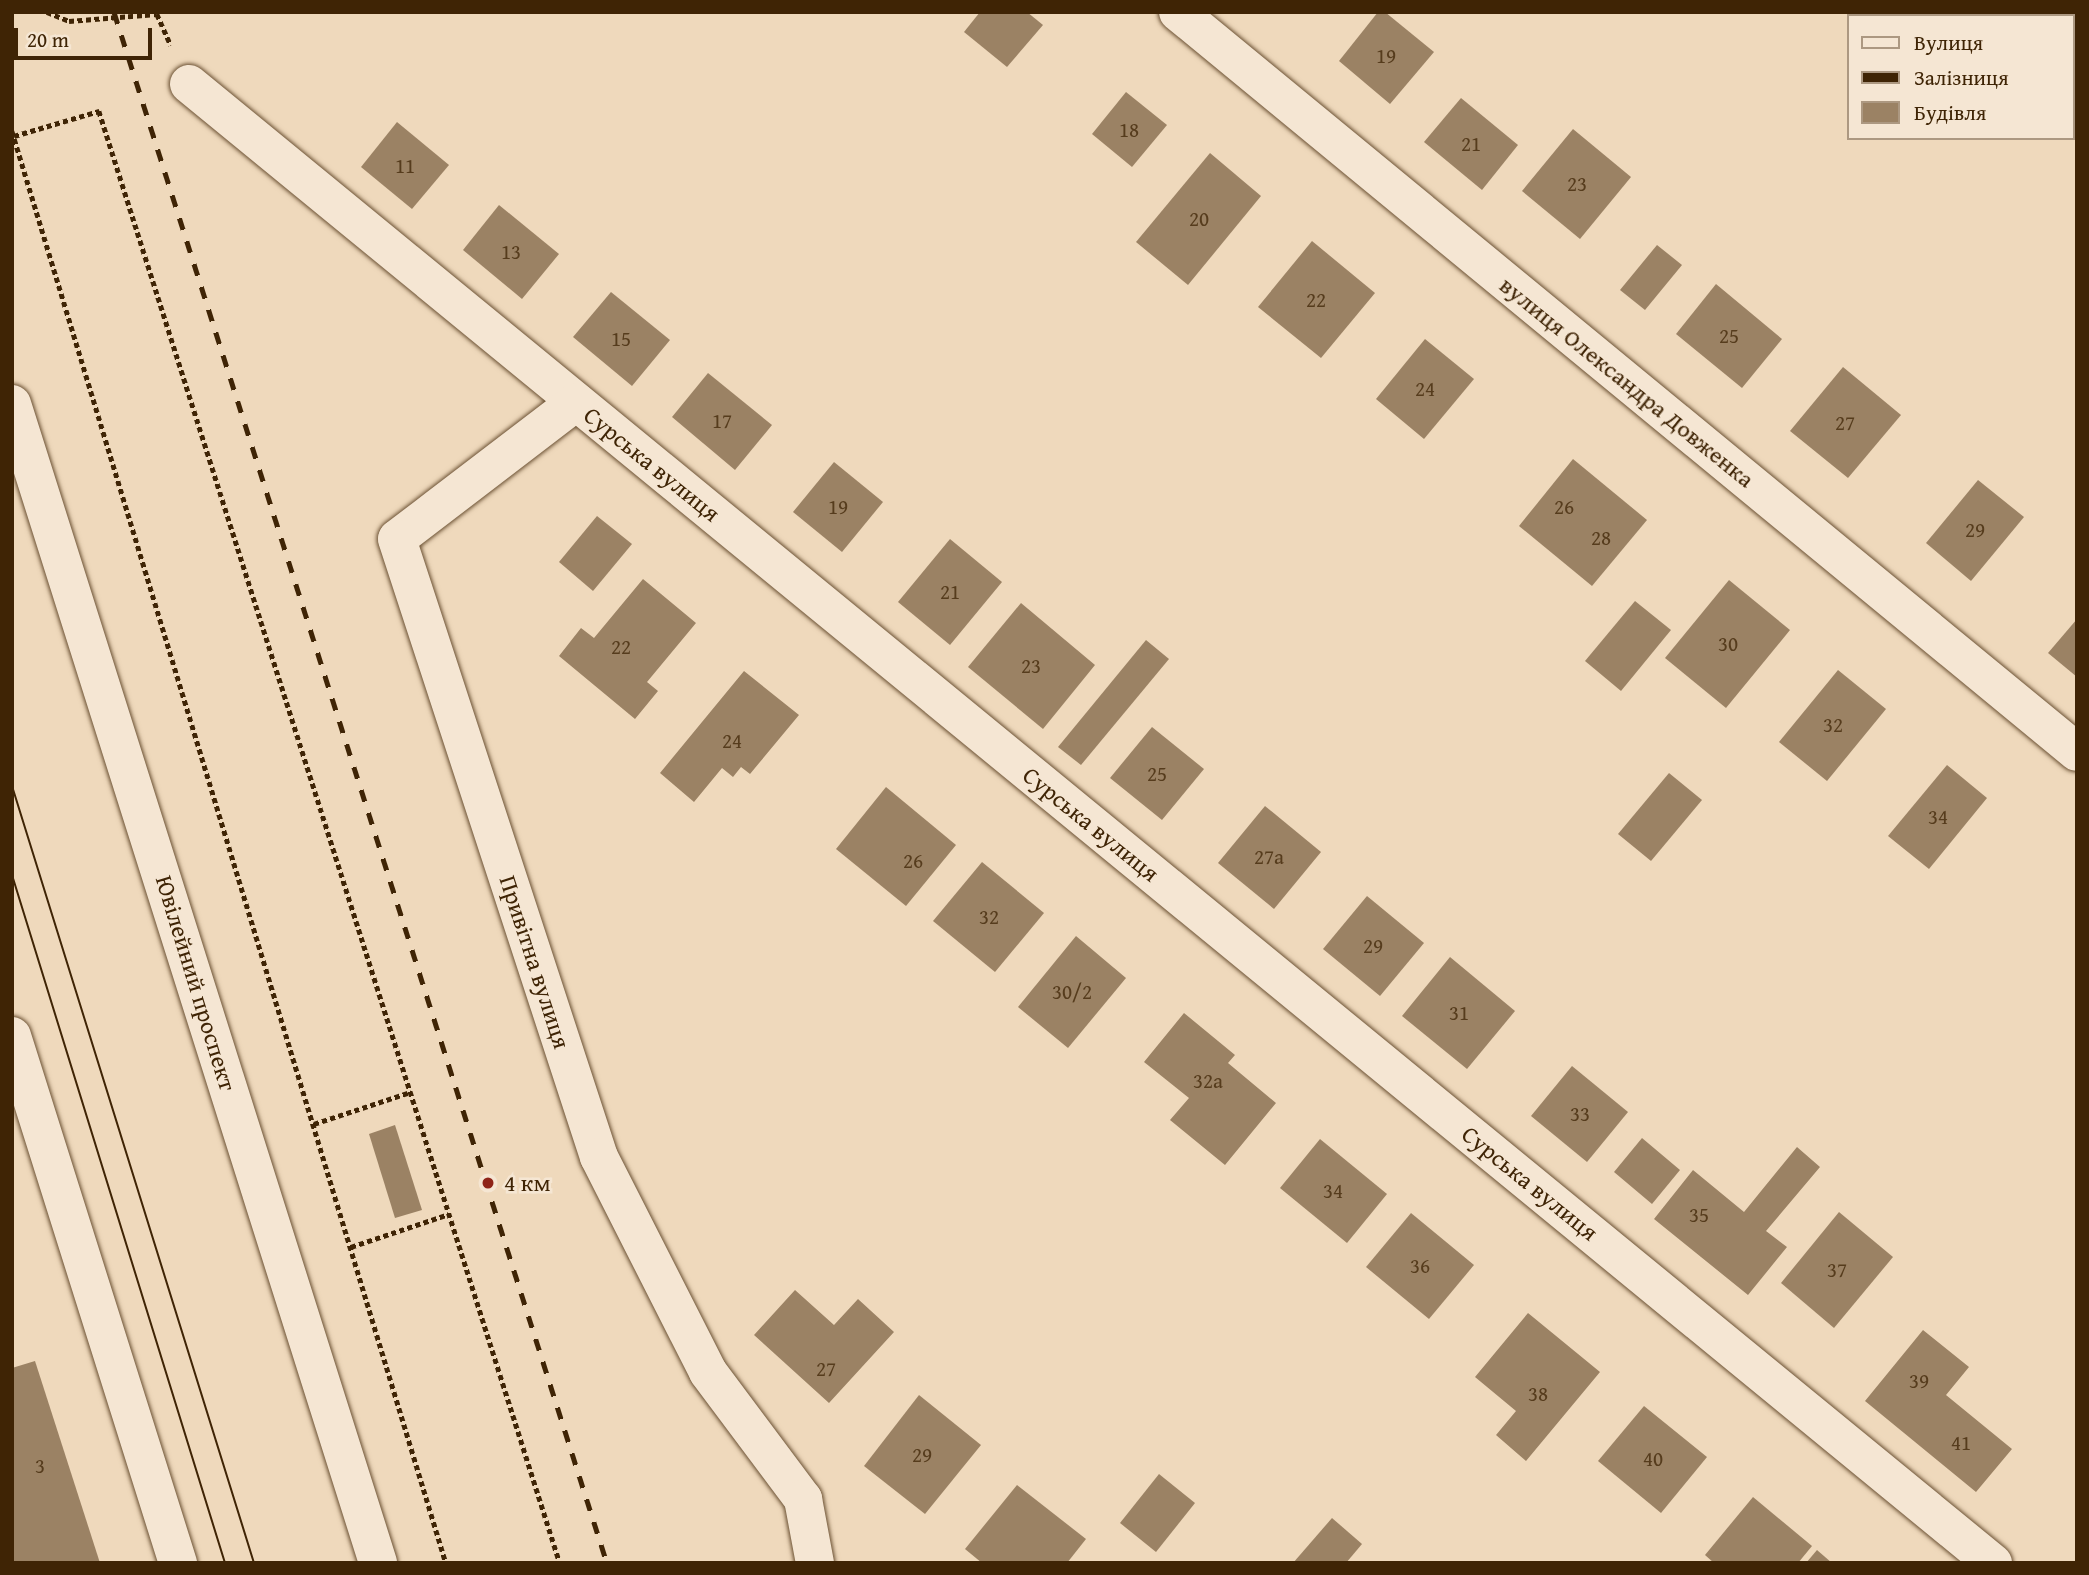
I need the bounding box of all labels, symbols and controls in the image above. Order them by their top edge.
scale bar [18,14,156,58]
legend [1848,14,2075,140]
text: 20 m [27,24,69,55]
text: Вулиця [1914,27,1983,58]
house number: 19 [1376,43,1396,69]
text: Залізниця [1914,62,2009,93]
text: Будівля [1914,97,1986,128]
house number: 18 [1119,117,1139,143]
house number: 21 [1461,131,1481,157]
house number: 11 [395,153,415,179]
house number: 23 [1567,171,1587,197]
house number: 20 [1189,206,1209,232]
house number: 13 [501,239,521,265]
street label: вулиця Олександра Довженка [1494,270,1760,494]
house number: 22 [1306,287,1326,313]
house number: 25 [1719,323,1739,349]
house number: 15 [611,326,631,352]
house number: 24 [1415,376,1435,402]
street label: Сурська вулиця [578,400,726,528]
house number: 17 [712,408,732,434]
house number: 27 [1835,410,1855,436]
house number: 19 [828,494,848,520]
house number: 26 [1554,494,1574,520]
house number: 29 [1965,517,1985,543]
house number: 28 [1591,525,1611,551]
house number: 21 [940,579,960,605]
house number: 30 [1718,631,1738,657]
house number: 22 [611,634,631,660]
house number: 23 [1021,653,1041,679]
house number: 32 [1823,712,1843,738]
house number: 24 [722,728,742,754]
street label: Сурська вулиця [1017,760,1165,888]
house number: 25 [1147,761,1167,787]
house number: 34 [1928,804,1948,830]
house number: 27а [1254,844,1284,870]
house number: 26 [903,848,923,874]
street label: Ювілейний проспект [150,872,242,1094]
street label: Привітна вулиця [493,872,577,1052]
house number: 32 [979,904,999,930]
house number: 29 [1363,933,1383,959]
house number: 30/2 [1052,979,1092,1005]
house number: 31 [1449,1000,1469,1026]
house number: 32а [1193,1068,1223,1094]
house number: 33 [1570,1101,1590,1127]
street label: Сурська вулиця [1456,1119,1604,1247]
place label: 4 км [504,1169,551,1197]
marker: 4 км [478,1173,498,1193]
house number: 34 [1323,1178,1343,1204]
house number: 35 [1689,1202,1709,1228]
house number: 36 [1410,1253,1430,1279]
house number: 37 [1827,1257,1847,1283]
house number: 27 [816,1356,836,1382]
house number: 39 [1909,1368,1929,1394]
house number: 38 [1528,1381,1548,1407]
house number: 41 [1951,1430,1971,1456]
house number: 29 [912,1442,932,1468]
house number: 40 [1643,1446,1663,1472]
house number: 3 [35,1453,45,1479]

